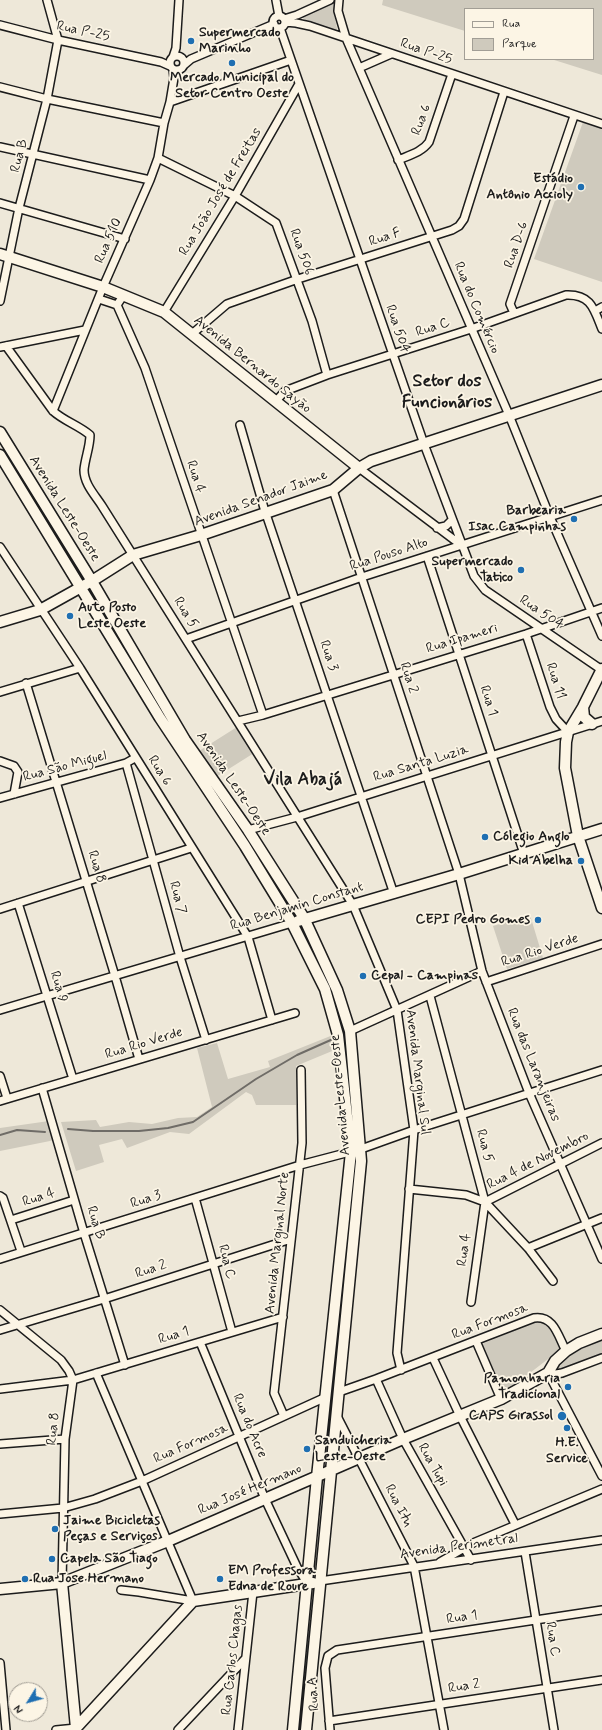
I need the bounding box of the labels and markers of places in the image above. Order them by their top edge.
place label: Supermercado Marinho [199,25,280,58]
marker: Supermercado Marinho [186,36,196,46]
marker: Mercado Municipal do Setor Centro Oeste [227,58,237,68]
place label: Mercado Municipal do Setor Centro Oeste [170,70,294,102]
place label: Estádio Antônio Accioly [487,171,573,204]
marker: Estádio Antônio Accioly [576,182,586,192]
place label: Barbearia Isac Campinhas [468,503,566,536]
marker: Barbearia Isac Campinhas [569,514,579,524]
place label: Supermercado Tatico [432,554,513,586]
marker: Supermercado Tatico [516,565,526,575]
place label: Auto Posto Leste Oeste [78,600,146,632]
marker: Auto Posto Leste Oeste [65,611,75,621]
place label: Cólegio Anglo [493,829,570,845]
marker: Cólegio Anglo [480,832,490,842]
place label: Kid Abelha [508,853,573,869]
marker: Kid Abelha [576,856,586,866]
place label: CEPI Pedro Gomes [416,912,530,928]
marker: CEPI Pedro Gomes [533,915,543,925]
place label: Cepal - Campinas [371,968,478,984]
marker: Cepal - Campinas [358,971,368,981]
place label: Pamonharia Tradicional [484,1371,560,1404]
marker: Pamonharia Tradicional [563,1382,573,1392]
place label: CAPS Girassol [469,1408,553,1424]
marker: CAPS Girassol [556,1410,568,1422]
marker: H.E. Service [562,1423,572,1433]
place label: Sanduicheria Leste-Oeste [315,1433,391,1466]
place label: H.E. Service [546,1435,588,1468]
marker: Sanduicheria Leste-Oeste [302,1444,312,1454]
place label: Jaime Bicicletas Peças e Serviços [63,1513,160,1546]
marker: Jaime Bicicletas Peças e Serviços [50,1524,60,1534]
place label: Capela São Tiago [60,1551,158,1567]
marker: Capela São Tiago [47,1554,57,1564]
place label: EM Professora Edna de Roure [228,1563,316,1596]
place label: Rua Jose Hermano [33,1571,144,1587]
marker: Rua Jose Hermano [20,1574,30,1584]
marker: EM Professora Edna de Roure [215,1574,225,1584]

